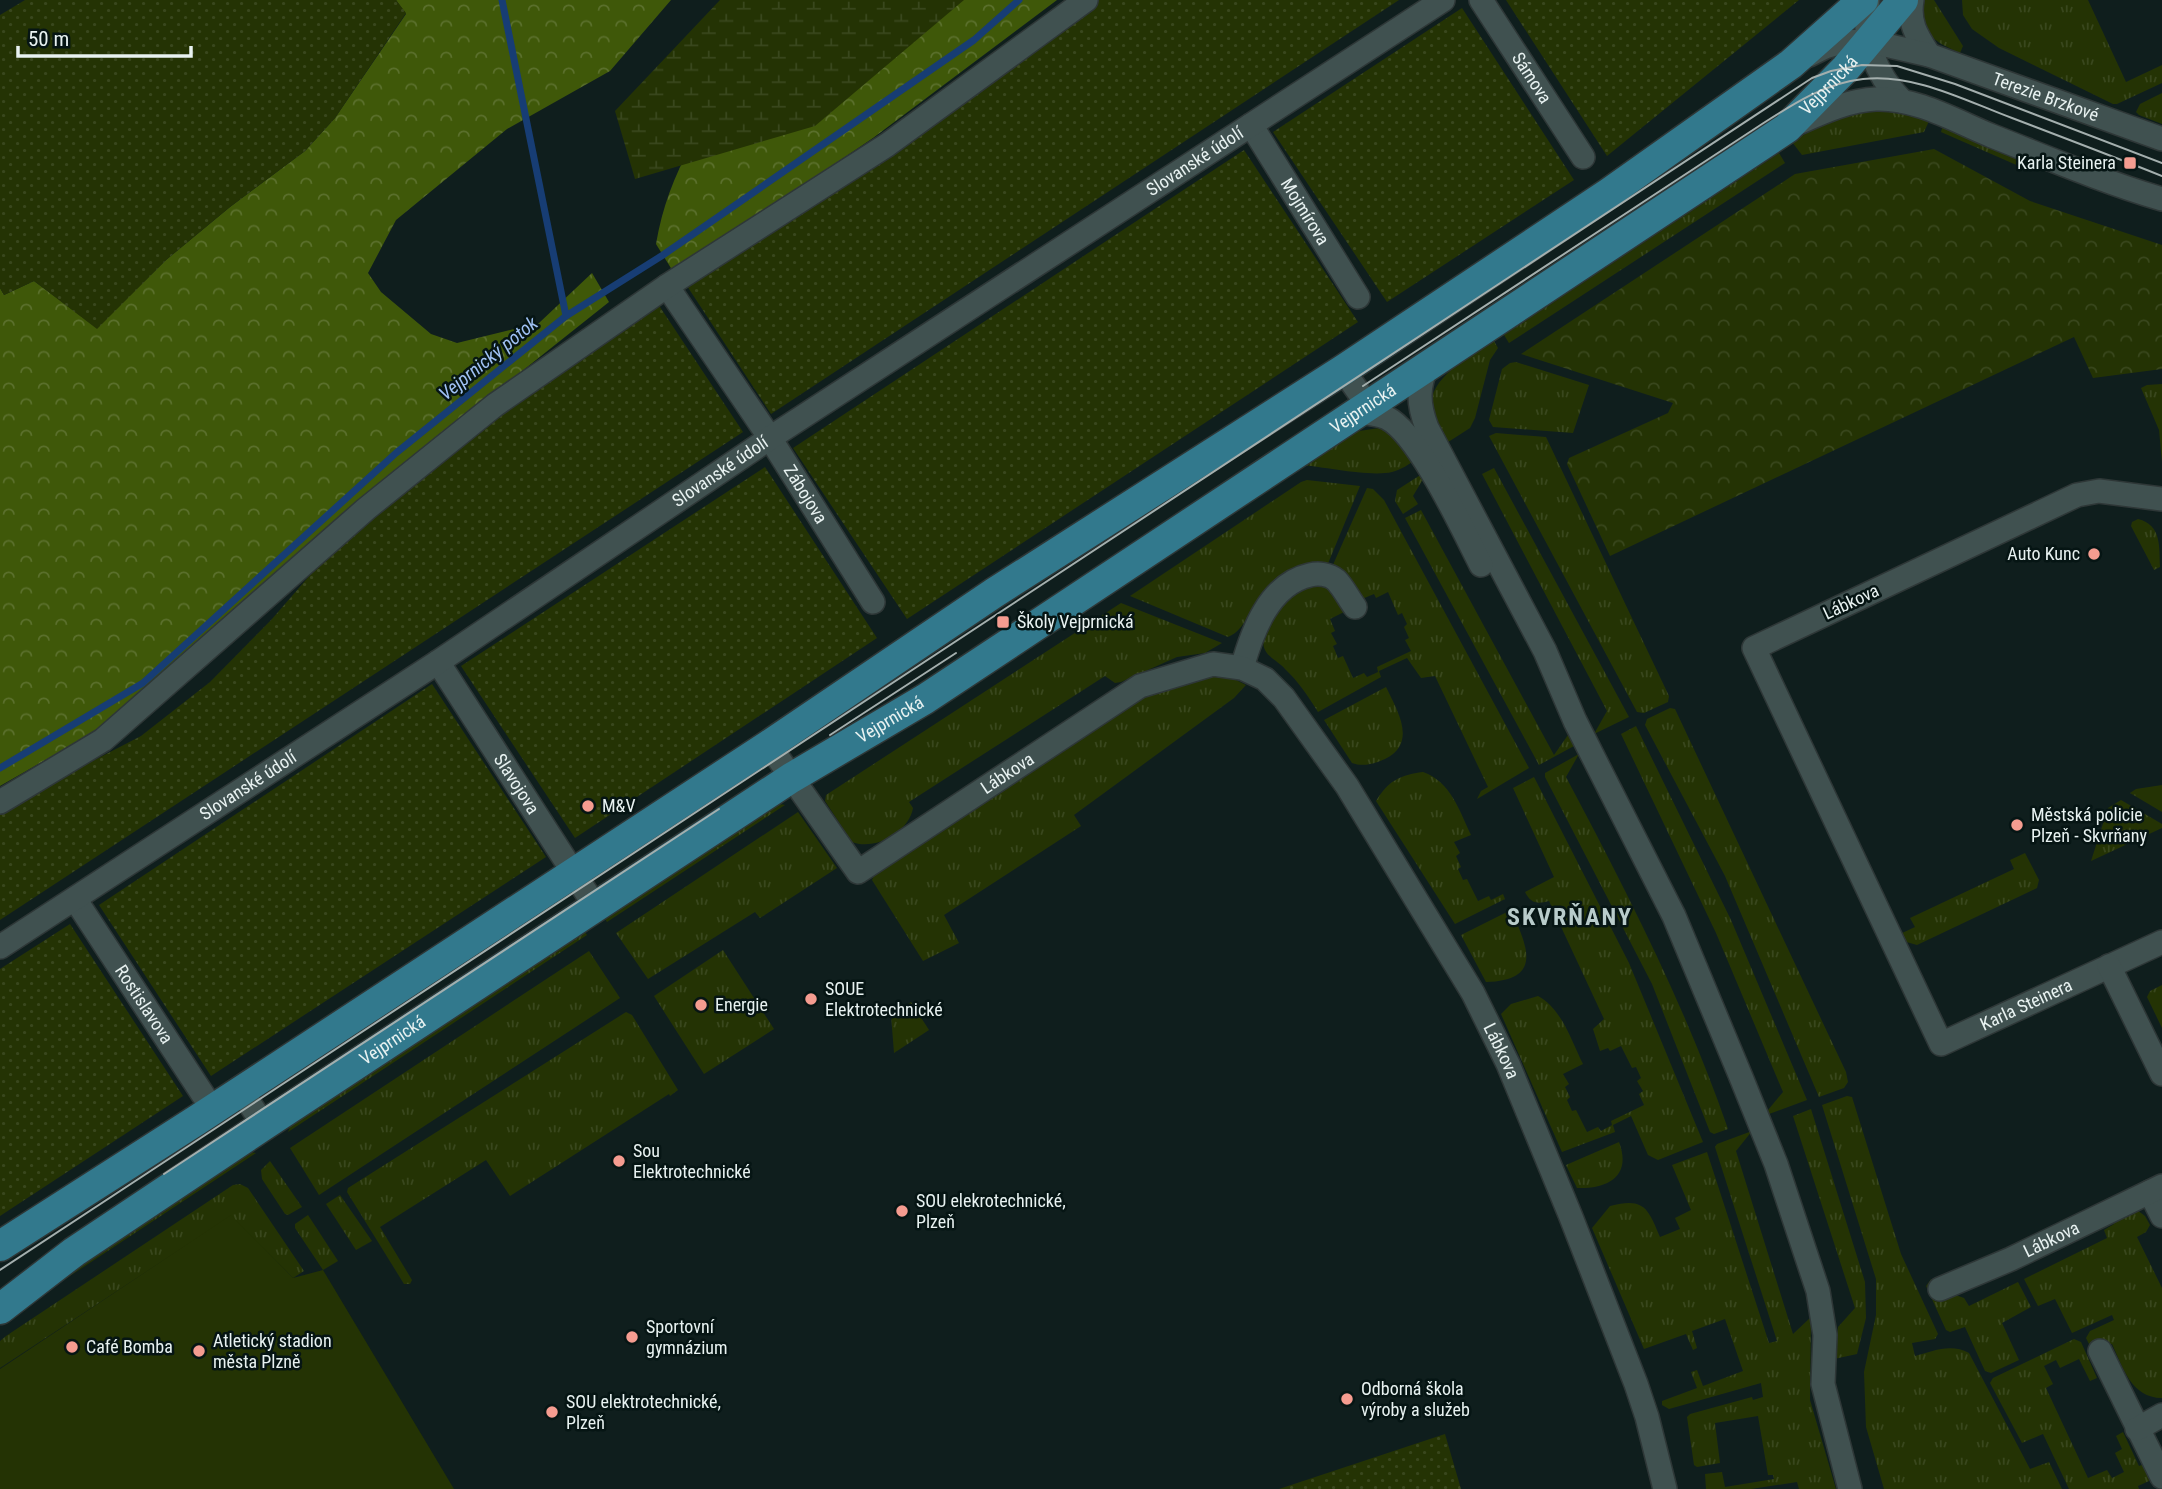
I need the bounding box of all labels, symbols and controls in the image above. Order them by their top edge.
scale bar [18,14,191,58]
text: 50 m [28,27,69,51]
street label: Sámova [1508,48,1556,107]
street label: Vejprnická [1795,51,1862,119]
street label: Terezie Brzkové [1990,68,2102,125]
street label: Slovanské údolí [1142,122,1248,200]
place label: Karla Steinera [2017,152,2116,173]
marker: Karla Steinera [2122,155,2138,171]
street label: Mojmírova [1277,174,1334,249]
water label: Vejprnický potok [434,311,543,405]
street label: Vejprnická [1326,379,1400,438]
street label: Slovanské údolí [668,431,772,511]
street label: Zábojova [780,461,832,527]
place label: Auto Kunc [2007,543,2080,564]
marker: Auto Kunc [2086,546,2102,562]
street label: Lábkova [1819,580,1882,624]
place label: Školy Vejprnická [1017,611,1134,632]
marker: Školy Vejprnická [995,614,1011,630]
street label: Vejprnická [852,691,927,747]
street label: Slovanské údolí [196,746,301,824]
street label: Lábkova [977,748,1038,798]
street label: Slavojova [490,749,544,818]
place label: M&V [602,795,635,816]
marker: M&V [580,798,596,814]
place label: Městská policie Plzeň - Skvrňany [2031,804,2147,846]
marker: Městská policie Plzeň - Skvrňany [2009,817,2025,833]
district label: SKVRŇANY [1507,903,1633,931]
street label: Rostislavova [111,961,178,1048]
street label: Karla Steinera [1977,974,2075,1035]
place label: SOUE Elektrotechnické [825,978,943,1020]
marker: SOUE Elektrotechnické [803,991,819,1007]
place label: Energie [715,994,768,1015]
marker: Energie [693,997,709,1013]
street label: Vejprnická [356,1011,429,1069]
street label: Lábkova [1480,1020,1524,1082]
place label: Sou Elektrotechnické [633,1140,751,1182]
marker: Sou Elektrotechnické [611,1153,627,1169]
place label: SOU elekrotechnické, Plzeň [916,1190,1066,1232]
marker: SOU elekrotechnické, Plzeň [894,1203,910,1219]
street label: Lábkova [2020,1217,2082,1261]
place label: Sportovní gymnázium [646,1316,728,1358]
marker: Sportovní gymnázium [624,1329,640,1345]
place label: Atletický stadion města Plzně [213,1330,332,1372]
place label: Café Bomba [86,1336,173,1357]
marker: Café Bomba [64,1339,80,1355]
marker: Atletický stadion města Plzně [191,1343,207,1359]
place label: Odborná škola výroby a služeb [1361,1378,1470,1420]
place label: SOU elektrotechnické, Plzeň [566,1391,721,1433]
marker: Odborná škola výroby a služeb [1339,1391,1355,1407]
marker: SOU elektrotechnické, Plzeň [544,1404,560,1420]

